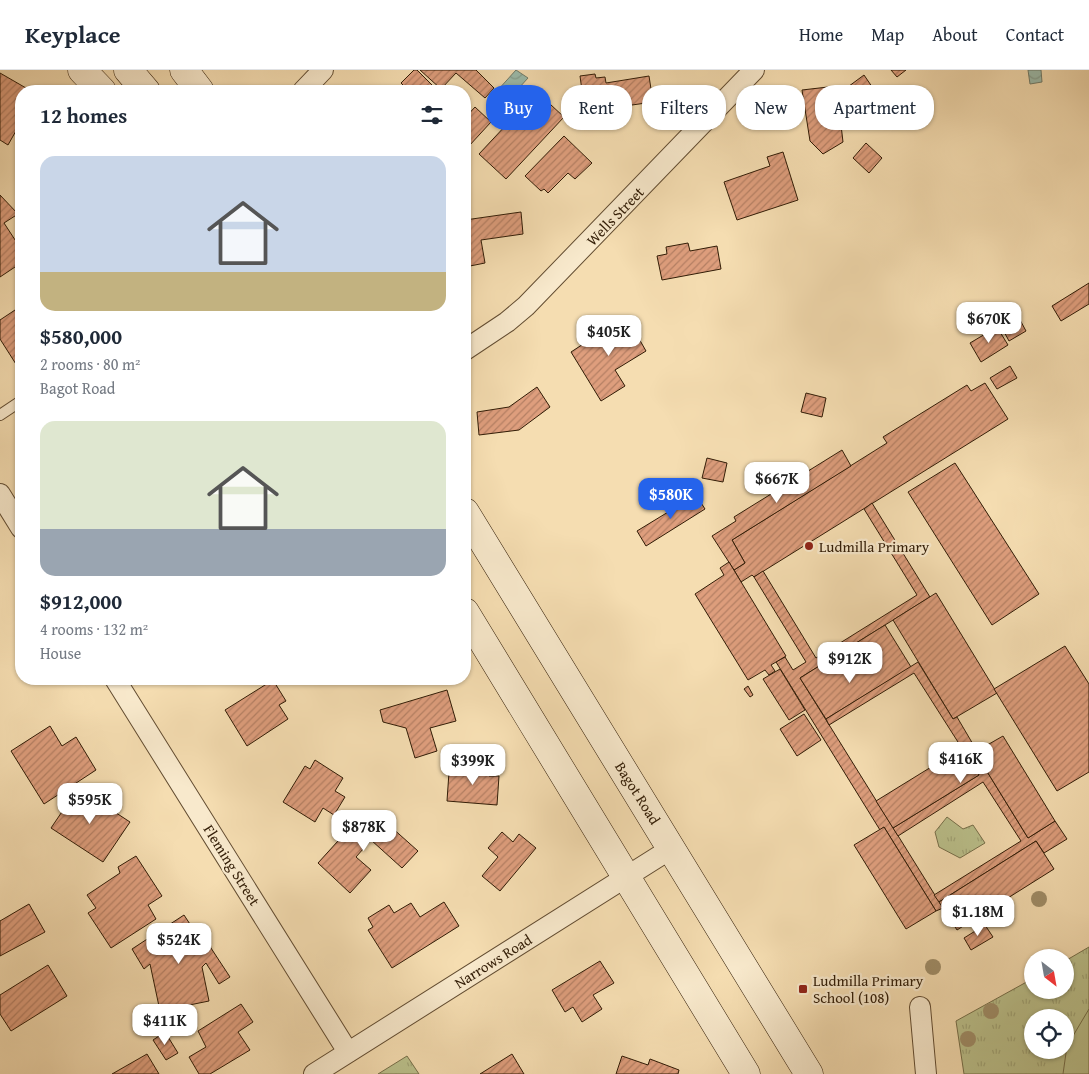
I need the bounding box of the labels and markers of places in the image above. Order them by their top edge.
pin: $670K [954,302,1024,344]
pin: $405K [574,314,644,357]
pin: $667K [742,462,812,504]
pin: $580K [636,478,706,520]
place label: Ludmilla Primary [819,536,930,557]
marker: Ludmilla Primary [803,540,815,552]
pin: $912K [815,642,885,684]
pin: $416K [926,742,996,784]
pin: $399K [438,744,508,786]
pin: $595K [55,782,125,825]
pin: $878K [329,810,399,852]
pin: $1.18M [937,894,1019,937]
pin: $524K [144,922,214,965]
place label: Ludmilla Primary School (108) [813,970,924,1008]
marker: Ludmilla Primary School (108) [797,983,809,995]
pin: $411K [130,1004,200,1046]

